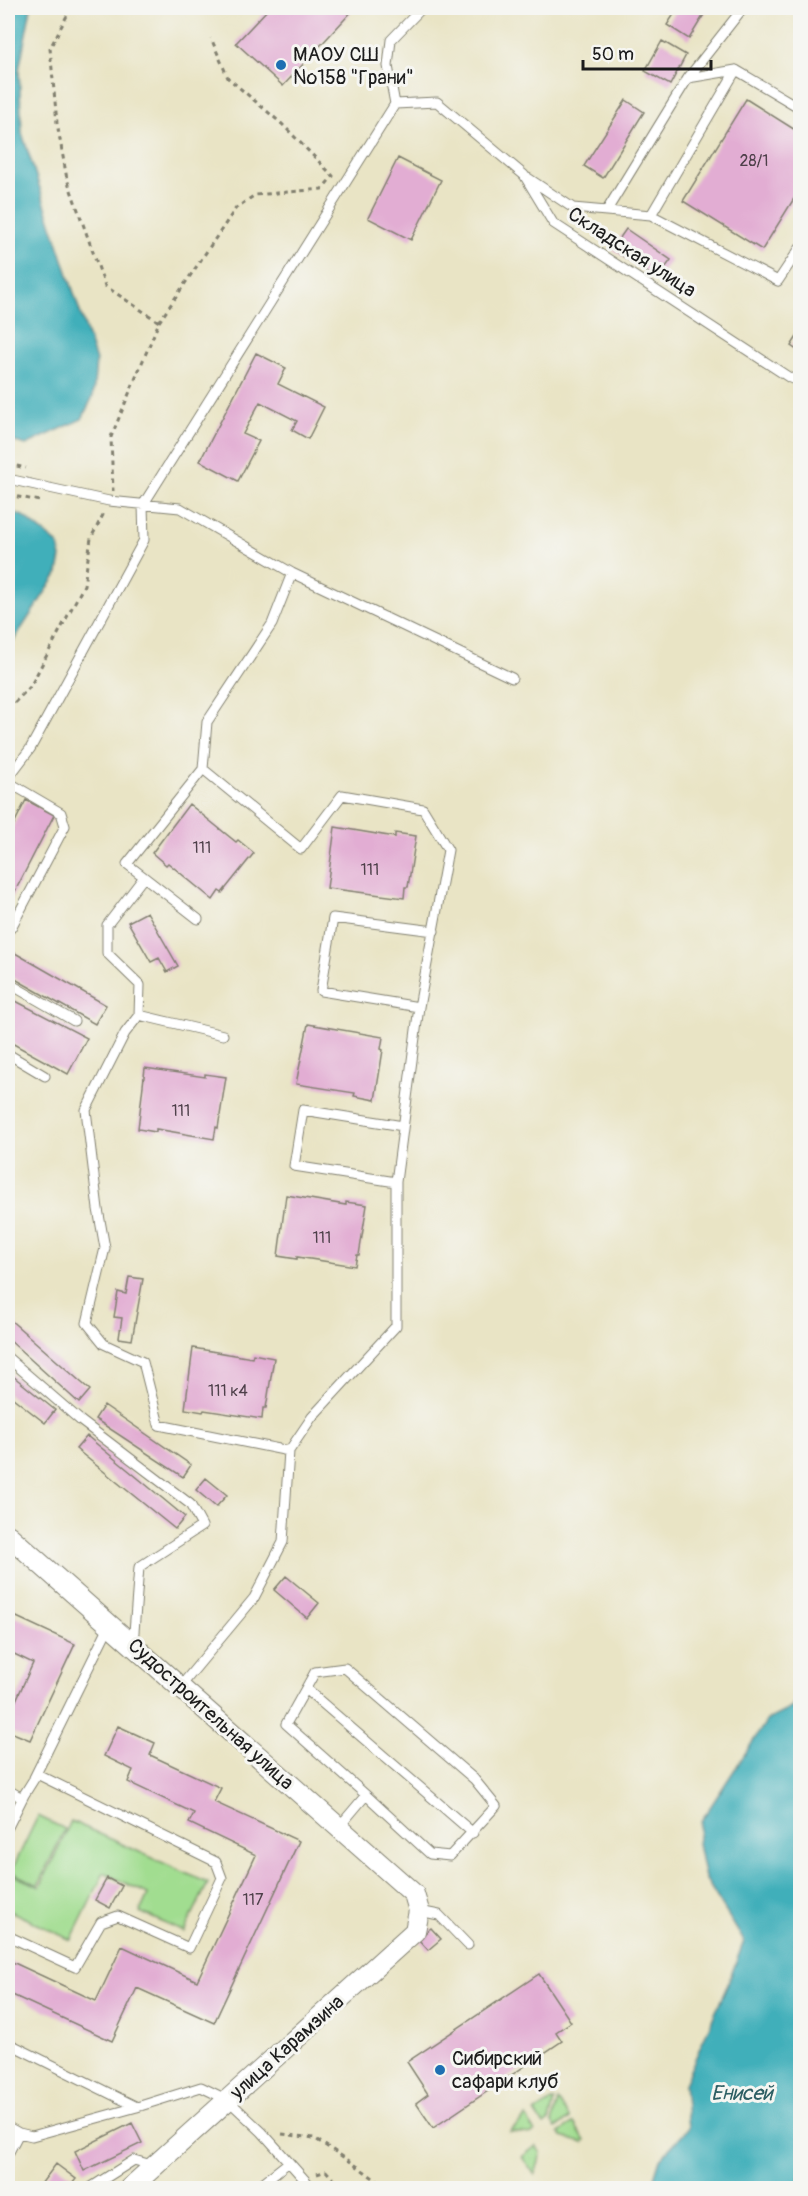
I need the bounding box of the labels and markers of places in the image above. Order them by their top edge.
place label: МАОУ СШ №158 "Грани" [293,42,414,90]
marker: МАОУ СШ №158 "Грани" [274,58,288,72]
place label: Сибирский сафари клуб [452,2046,558,2094]
marker: Сибирский сафари клуб [433,2063,447,2077]

